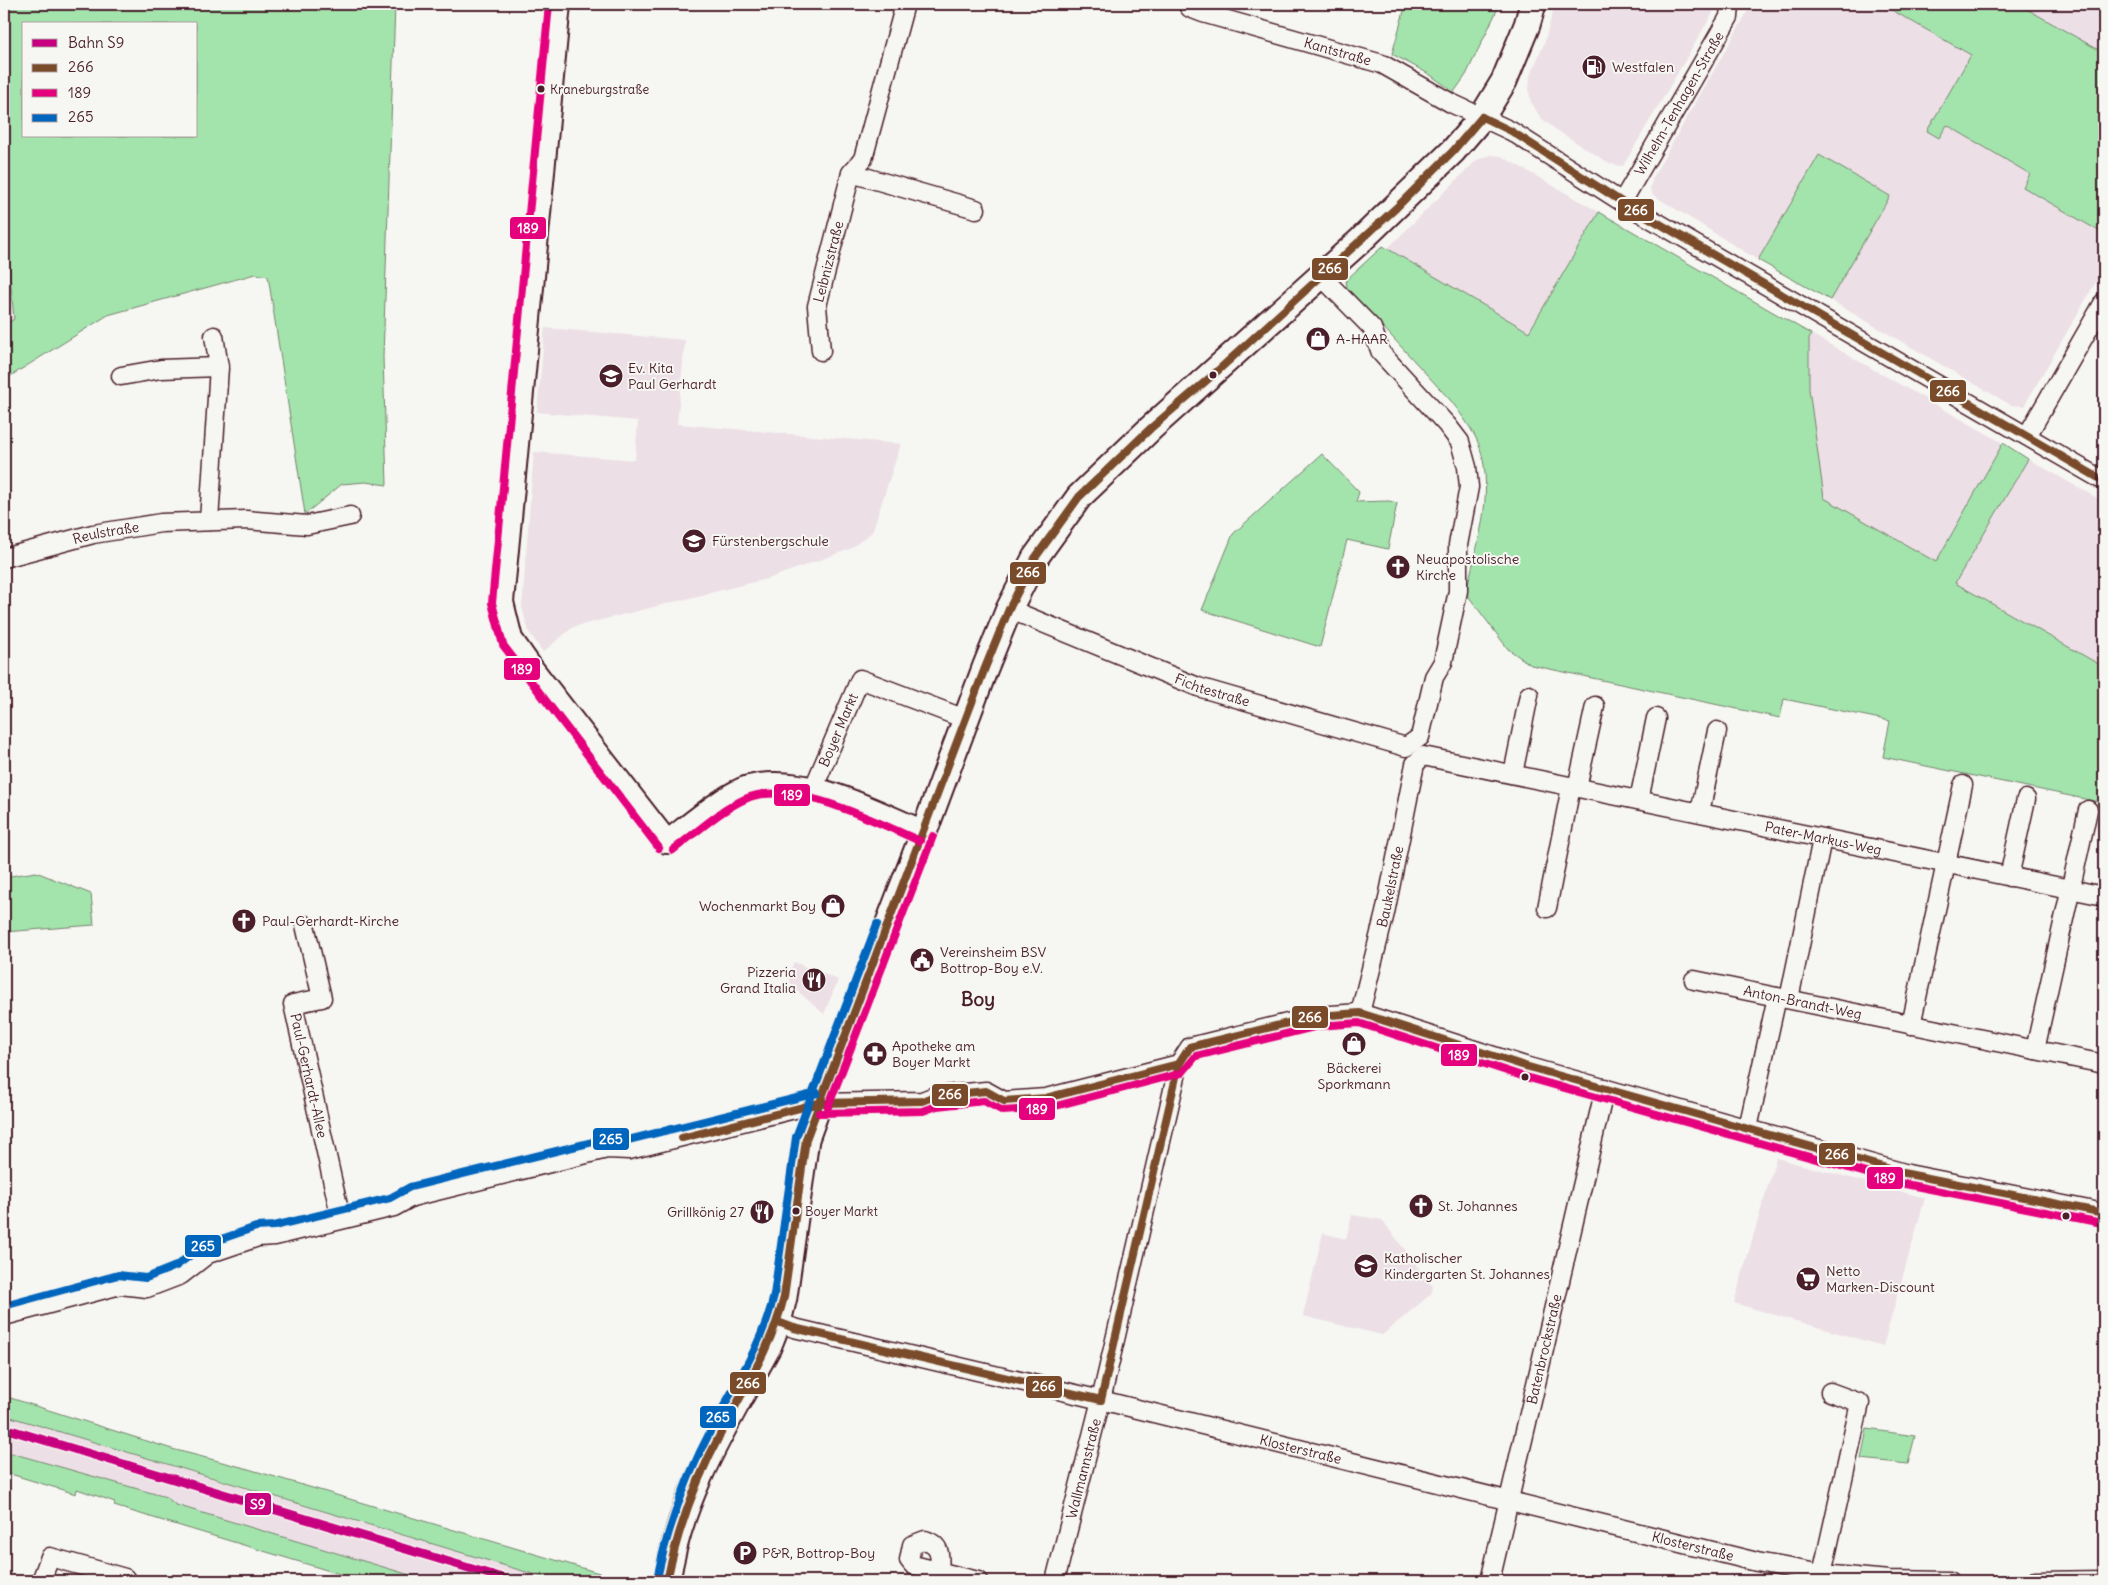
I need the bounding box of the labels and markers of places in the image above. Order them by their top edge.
fuel station icon: Westfalen [1581,54,1607,80]
place label: Westfalen [1612,58,1674,76]
place label: Kraneburgstraße [550,81,649,98]
marker: Kraneburgstraße [536,84,546,94]
shop icon: A-HAAR [1305,326,1331,352]
place label: A-HAAR [1336,330,1388,348]
place label: Ev. Kita Paul Gerhardt [628,359,717,393]
school or university icon: Ev. Kita Paul Gerhardt [598,363,624,389]
unlabelled marker [1208,370,1218,380]
school or university icon: Fürstenbergschule [681,528,707,554]
place label: Fürstenbergschule [712,532,829,550]
place label: Neuapostolische Kirche [1416,550,1519,584]
church icon: Neuapostolische Kirche [1385,554,1411,580]
shop icon: Wochenmarkt Boy [820,893,846,919]
place label: Wochenmarkt Boy [699,897,816,915]
church icon: Paul-Gerhardt-Kirche [231,908,257,934]
place label: Paul-Gerhardt-Kirche [262,912,399,930]
place label: Vereinsheim BSV Bottrop-Boy e.V. [940,943,1047,977]
public building icon: Vereinsheim BSV Bottrop-Boy e.V. [909,947,935,973]
place label: Pizzeria Grand Italia [720,963,796,997]
restaurant icon: Pizzeria Grand Italia [801,967,827,993]
shop icon: Bäckerei Sporkmann [1341,1031,1367,1057]
place label: Apotheke am Boyer Markt [892,1037,975,1071]
pharmacy icon: Apotheke am Boyer Markt [862,1041,888,1067]
place label: Bäckerei Sporkmann [1318,1059,1390,1093]
unlabelled marker [1520,1072,1530,1082]
church icon: St. Johannes [1408,1193,1434,1219]
place label: St. Johannes [1438,1197,1518,1215]
restaurant icon: Grillkönig 27 [749,1199,775,1225]
place label: Grillkönig 27 [667,1203,744,1221]
place label: Boyer Markt [805,1203,878,1220]
marker: Boyer Markt [791,1206,801,1216]
unlabelled marker [2061,1211,2071,1221]
place label: Katholischer Kindergarten St. Johannes [1384,1249,1550,1283]
school or university icon: Katholischer Kindergarten St. Johannes [1353,1253,1379,1279]
place label: Netto Marken-Discount [1826,1262,1935,1296]
supermarket icon: Netto Marken-Discount [1795,1266,1821,1292]
parking icon: P&R, Bottrop-Boy [732,1540,758,1566]
place label: P&R, Bottrop-Boy [762,1544,875,1562]

